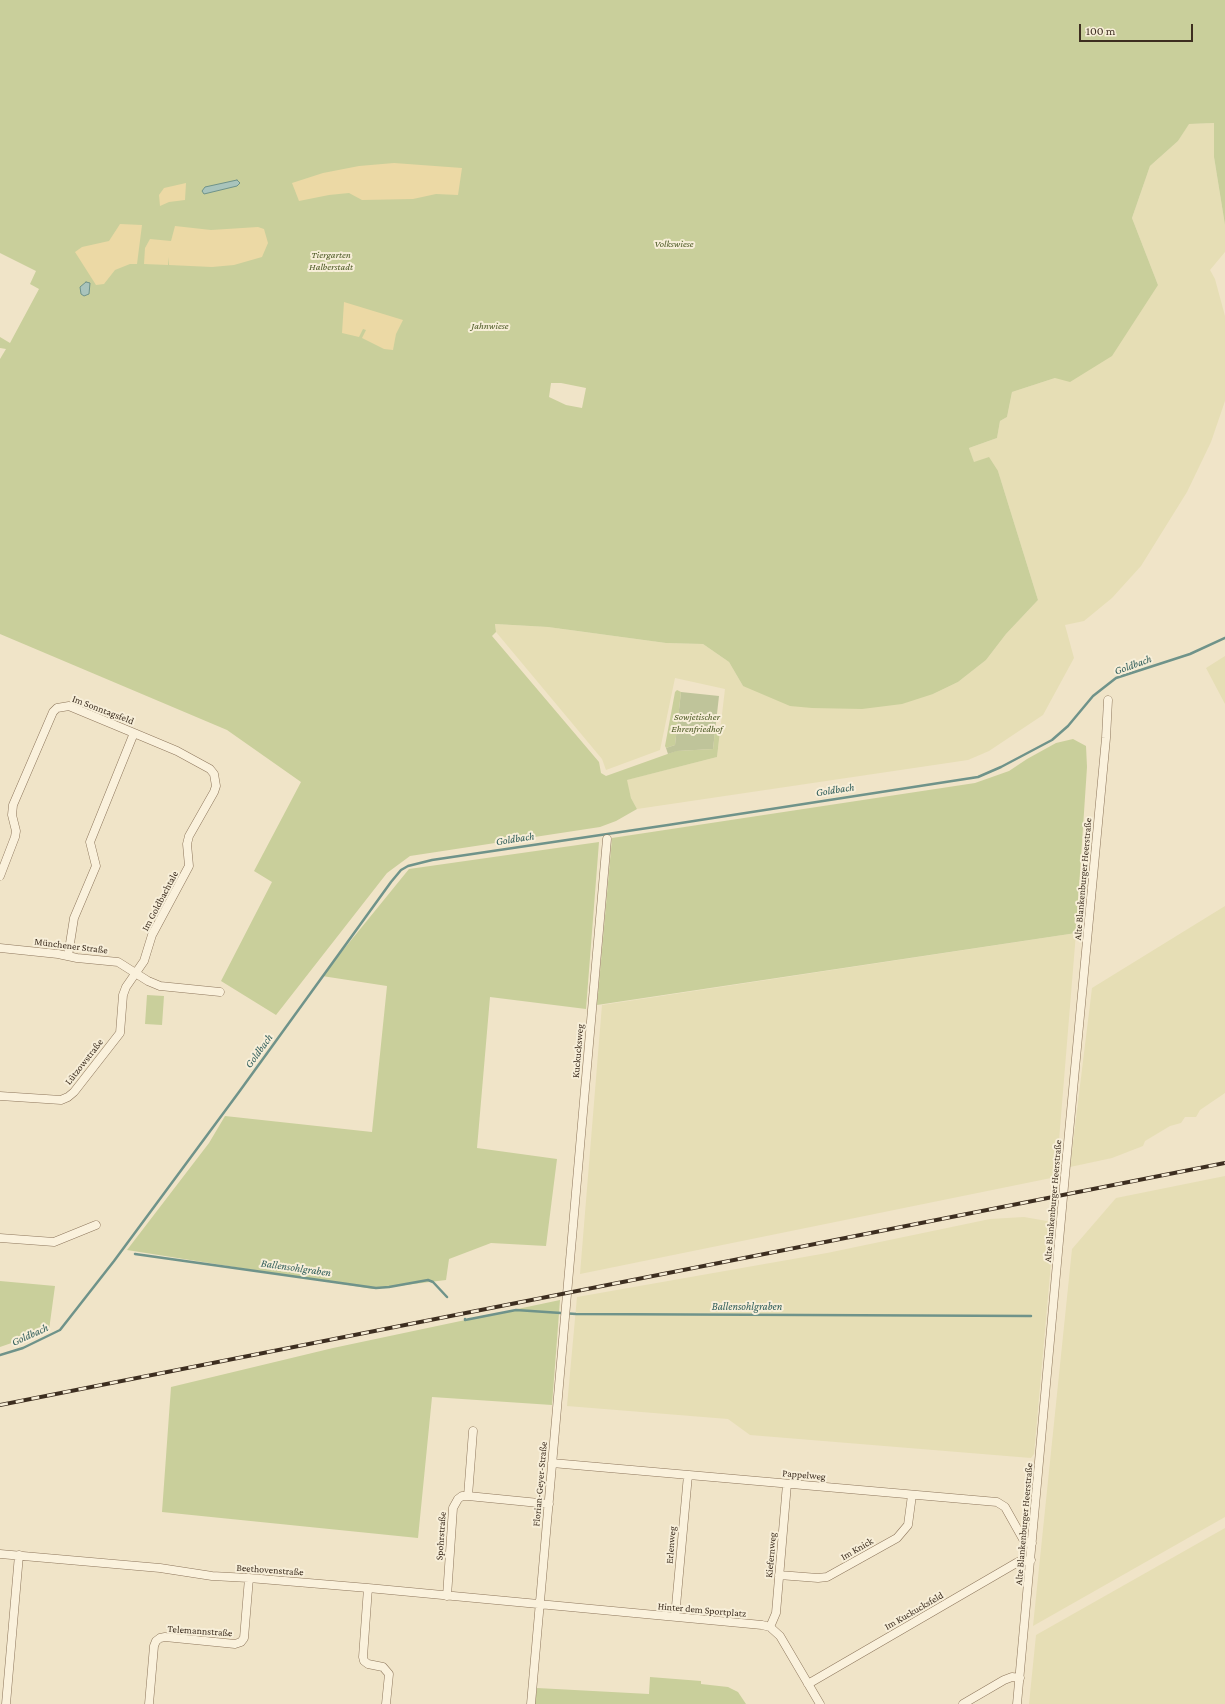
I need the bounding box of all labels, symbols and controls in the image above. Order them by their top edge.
scale bar [1081,16,1195,42]
text: 100 m [1086,24,1115,38]
park label: Volkswiese [654,238,694,250]
park label: Tiergarten Halberstadt [309,249,353,272]
park label: Jahnwiese [471,320,509,332]
water label: Goldbach [1113,652,1153,678]
street label: Im Sonntagsfeld [70,693,136,727]
park label: Sowjetischer Ehrenfriedhof [671,711,723,734]
water label: Goldbach [815,780,855,800]
street label: Alte Blankenburger Heerstraße [1072,817,1094,941]
water label: Goldbach [495,829,535,849]
street label: Im Goldbachtale [139,869,181,933]
street label: Münchener Straße [34,936,108,956]
street label: Kuckucksweg [570,1023,586,1079]
water label: Goldbach [242,1031,276,1071]
street label: Lützowstraße [62,1037,106,1087]
street label: Alte Blankenburger Heerstraße [1042,1139,1064,1263]
water label: Ballensohlgraben [260,1257,332,1279]
water label: Ballensohlgraben [712,1300,782,1314]
water label: Goldbach [10,1321,50,1349]
street label: Florian-Geyer-Straße [530,1441,550,1527]
street label: Alte Blankenburger Heerstraße [1013,1462,1035,1586]
street label: Pappelweg [782,1467,826,1483]
street label: Spohrstraße [433,1511,449,1561]
street label: Erlenweg [663,1526,679,1564]
street label: Kiefernweg [763,1532,779,1578]
street label: Im Knick [839,1535,875,1563]
street label: Beethovenstraße [236,1562,304,1578]
street label: Im Kuckucksfeld [882,1589,946,1633]
street label: Hinter dem Sportplatz [657,1600,747,1620]
street label: Telemannstraße [167,1623,233,1639]

